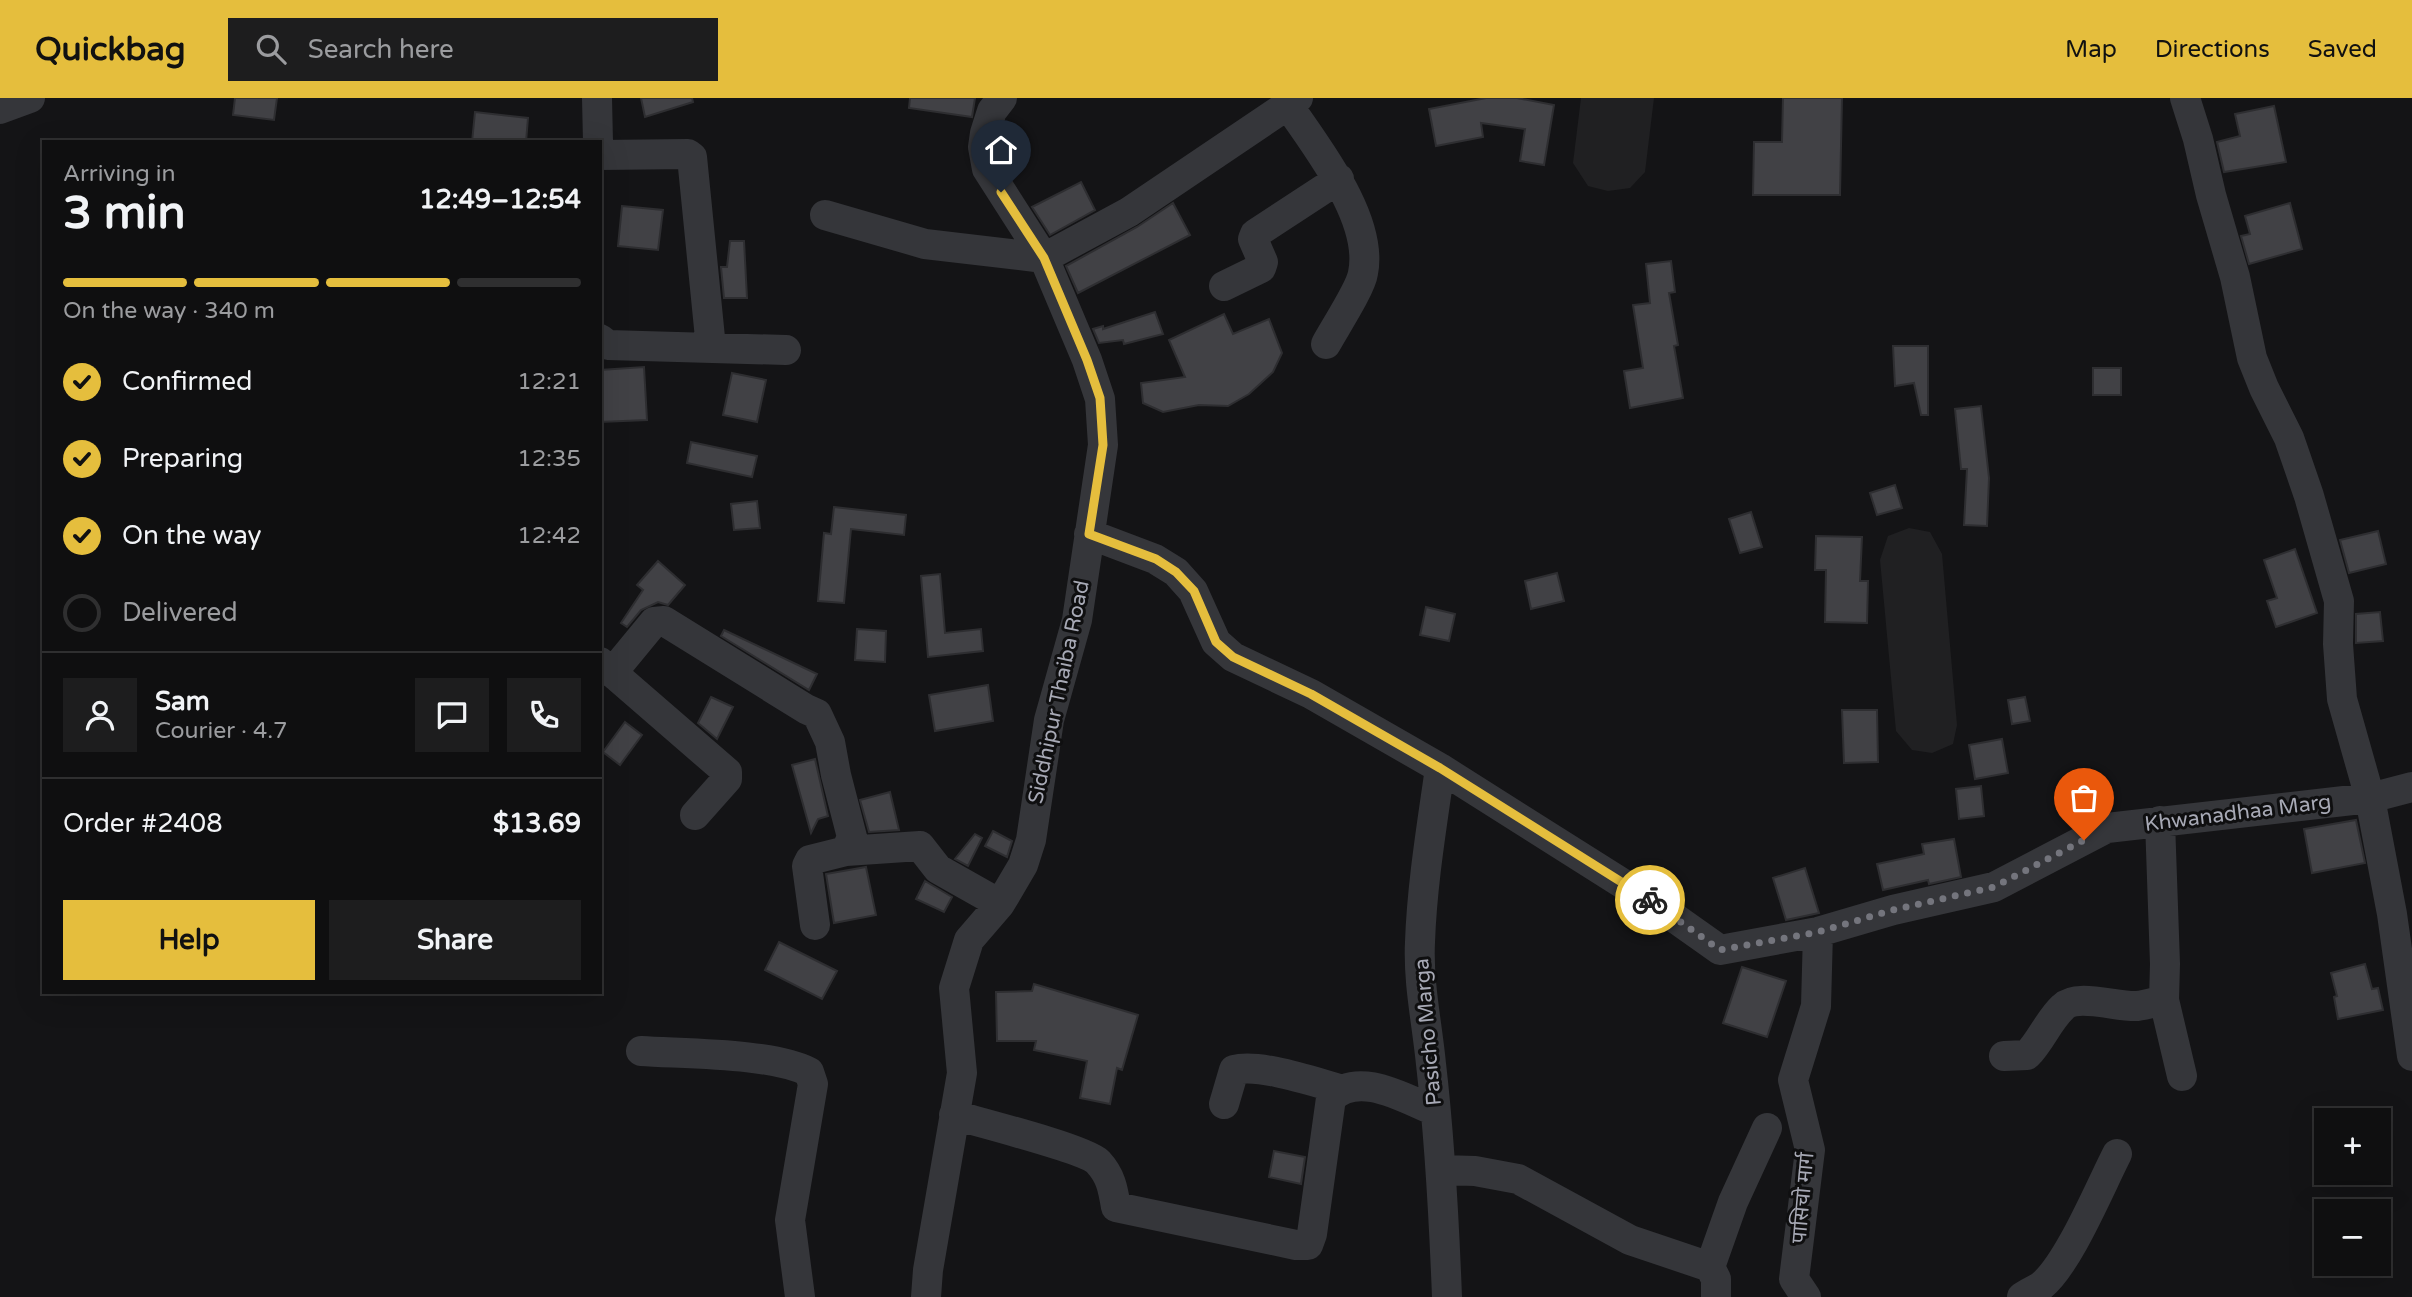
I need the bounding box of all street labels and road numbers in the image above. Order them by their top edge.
street label: Siddhipur Thaiba Road [1023,578,1095,806]
street label: Khwanadhaa Marg [2143,789,2333,837]
street label: Pasicho Marga [1409,957,1447,1107]
street label: पासिचो मार्ग [1787,1150,1820,1244]

